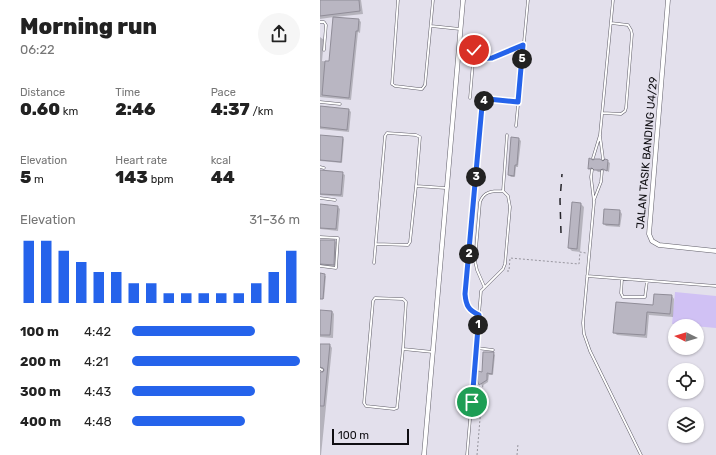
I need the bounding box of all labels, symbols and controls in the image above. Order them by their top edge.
text: Morning run [20,13,157,40]
button: share [258,13,300,55]
pin [457,33,491,67]
icon: check [463,39,485,61]
text: 06:22 [20,42,55,57]
pin: 5 [512,49,532,69]
text: 5 [518,52,526,65]
street label: JALAN TASIK BANDING U4/29 [634,76,660,230]
text: Distance [20,86,65,99]
text: Time [115,86,140,99]
text: Pace [211,86,236,99]
pin: 4 [474,91,494,111]
text: 4 [480,94,488,107]
text: 0.60 [20,99,60,119]
text: 2:46 [115,99,156,119]
text: 4:37 [211,99,250,119]
text: km [60,105,78,118]
text: /km [250,105,273,118]
text: Elevation [20,154,67,167]
text: Heart rate [115,154,167,167]
text: kcal [211,154,231,167]
text: 5 [20,167,31,187]
text: 143 [115,167,148,187]
text: 44 [211,167,235,187]
pin: 3 [466,167,486,187]
text: 3 [472,170,480,183]
text: m [31,173,44,186]
text: bpm [148,173,174,186]
text: Elevation [20,212,76,227]
text: 31–36 m [249,212,300,227]
pin: 2 [459,244,479,264]
text: 2 [465,247,473,260]
pin: 1 [468,315,488,335]
text: 1 [475,318,481,331]
north arrow [668,319,704,355]
map controls [668,319,704,443]
text: 100 m [20,324,59,339]
text: 4:42 [84,324,111,339]
text: 200 m [20,354,61,369]
text: 4:21 [84,354,109,369]
button: locate [668,363,704,399]
text: 300 m [20,384,61,399]
text: 4:43 [84,384,111,399]
pin [455,385,489,419]
icon: arrive [461,391,483,413]
button: layers [668,407,704,443]
text: 400 m [20,414,61,429]
text: 4:48 [84,414,112,429]
scale bar [332,427,409,446]
text: 100 m [338,429,369,442]

